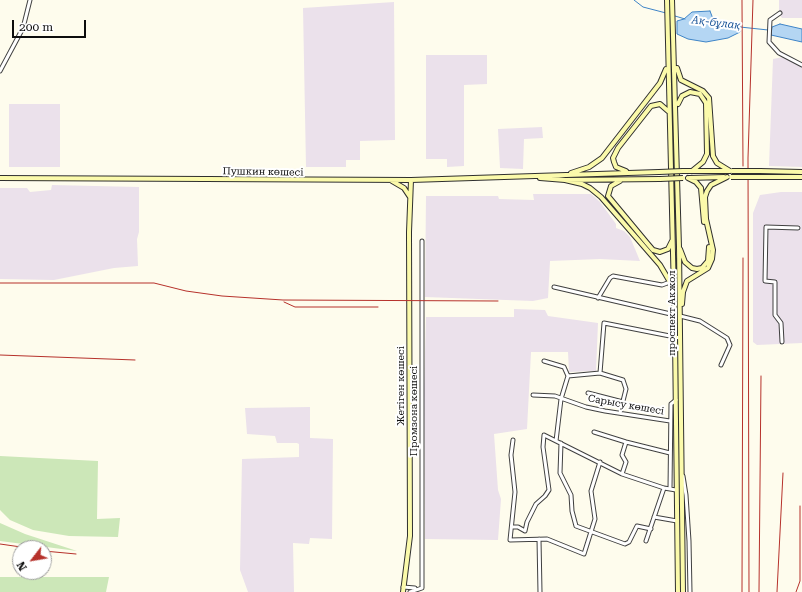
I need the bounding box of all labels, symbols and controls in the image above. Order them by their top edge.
scale bar [14,12,88,38]
water label: Ақ-бұлақ [691,13,741,33]
text: 200 m [19,20,53,34]
street label: Пушкин көшесі [222,165,304,179]
street label: проспект Акжол [666,270,678,356]
street label: Жетіген көшесі [395,346,407,426]
street label: Промзона көшесі [408,366,420,456]
street label: Сарысу көшесі [587,392,665,418]
north arrow [12,540,52,580]
text: N [14,559,30,573]

